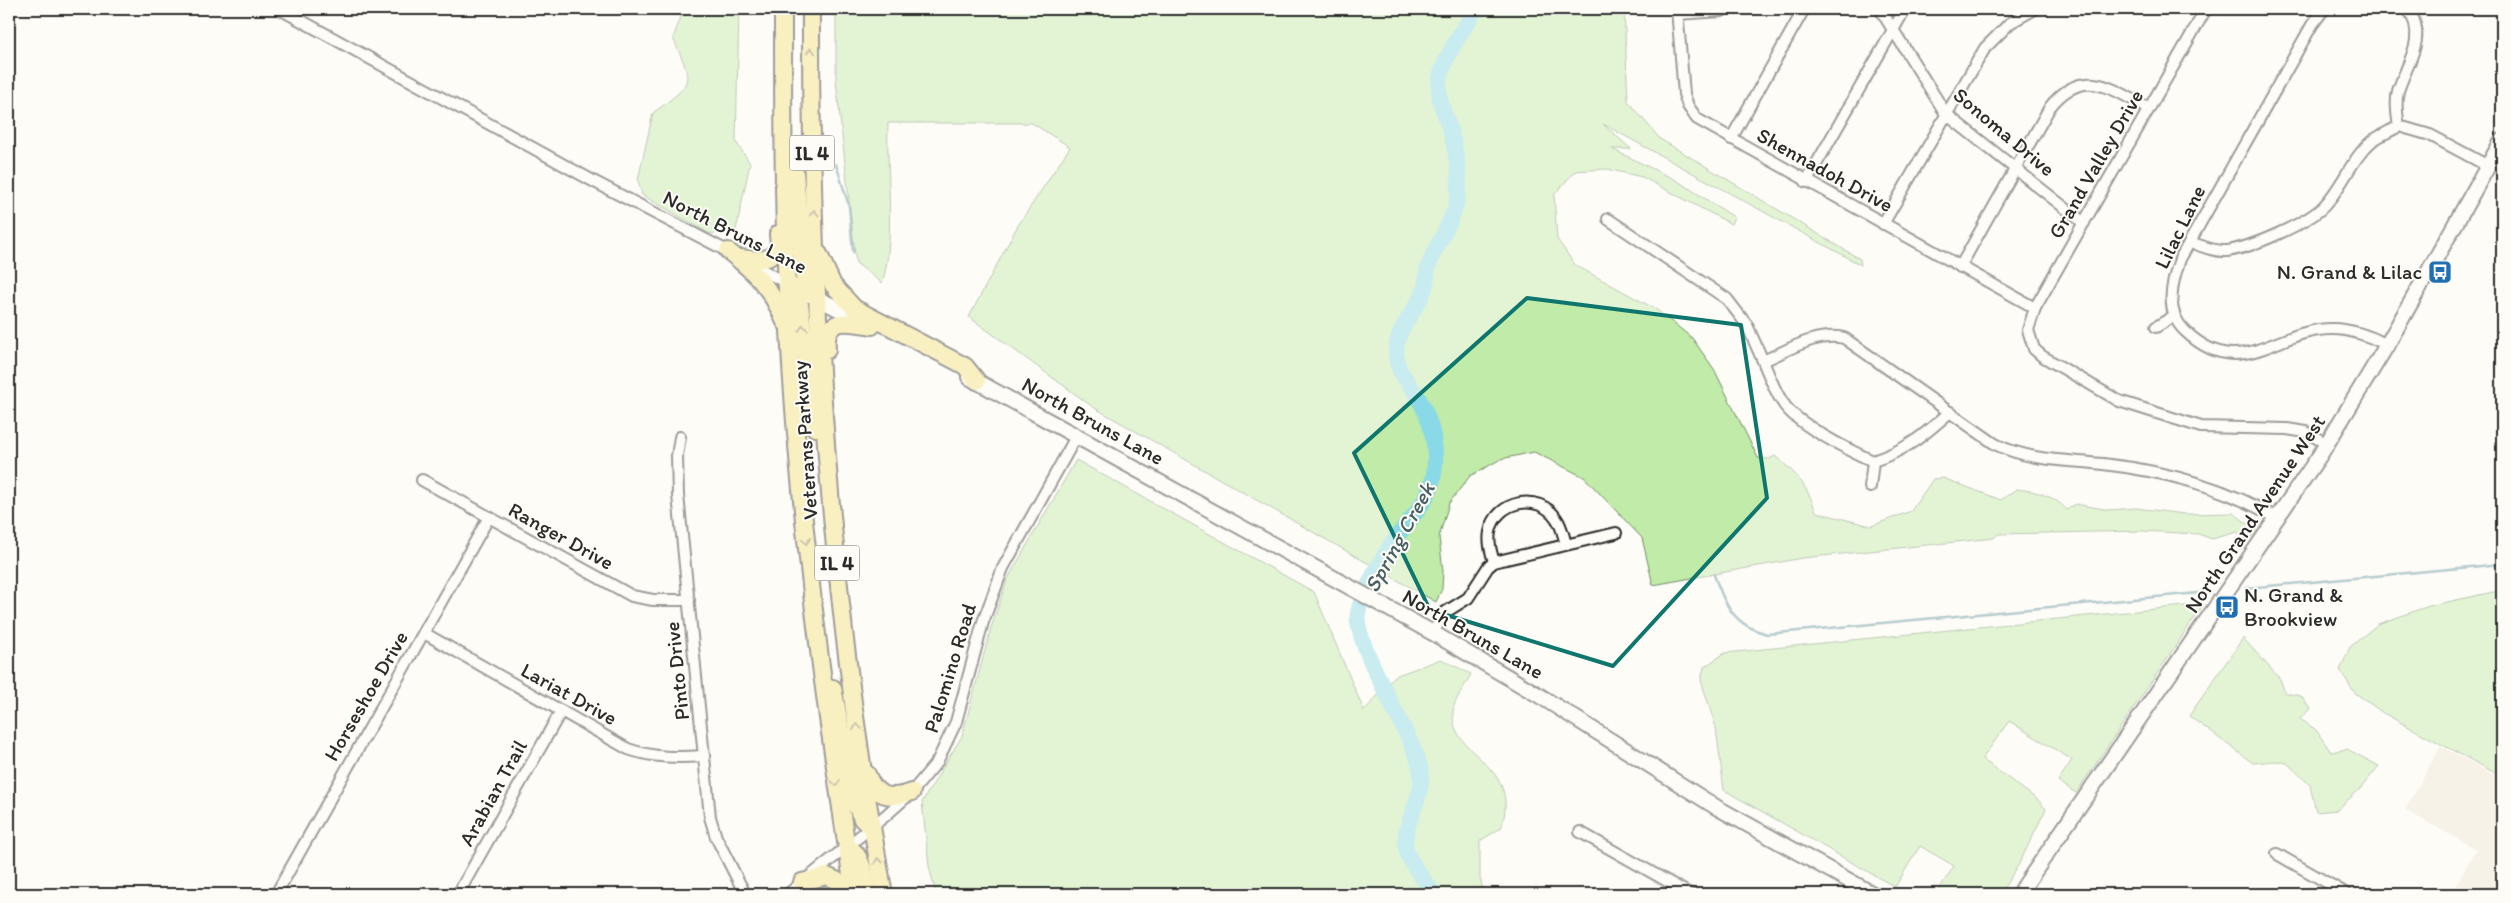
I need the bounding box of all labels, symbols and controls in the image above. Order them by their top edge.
one-way arrow [806,47,816,54]
street label: Sonoma Drive [1948,82,2060,181]
street label: Grand Valley Drive [2043,85,2148,243]
street label: Shennadoh Drive [1753,122,1898,217]
road number: IL 4 [790,136,834,170]
street label: Lilac Lane [2149,181,2211,273]
street label: North Bruns Lane [659,184,812,279]
one-way arrow [808,209,819,217]
place label: N. Grand & Lilac [2277,259,2422,284]
bus stop icon: N. Grand & Lilac [2427,259,2453,285]
one-way arrow [798,323,809,331]
street label: Veterans Parkway [786,359,823,521]
street label: North Bruns Lane [1018,371,1169,470]
street label: North Grand Avenue West [2179,410,2330,618]
water label: Spring Creek [1358,476,1441,597]
street label: Ranger Drive [504,496,618,575]
one-way arrow [800,537,811,545]
road number: IL 4 [814,546,860,580]
place label: N. Grand & Brookview [2244,582,2343,631]
street label: North Bruns Lane [1398,583,1548,684]
bus stop icon: N. Grand & Brookview [2214,594,2240,620]
street label: Palomino Road [918,600,981,736]
street label: Pinto Drive [659,620,694,722]
street label: Horseshoe Drive [318,626,413,765]
street label: Lariat Drive [517,657,622,730]
one-way arrow [852,723,863,731]
street label: Arabian Trail [453,735,532,850]
one-way arrow [831,779,841,787]
one-way arrow [873,856,884,865]

